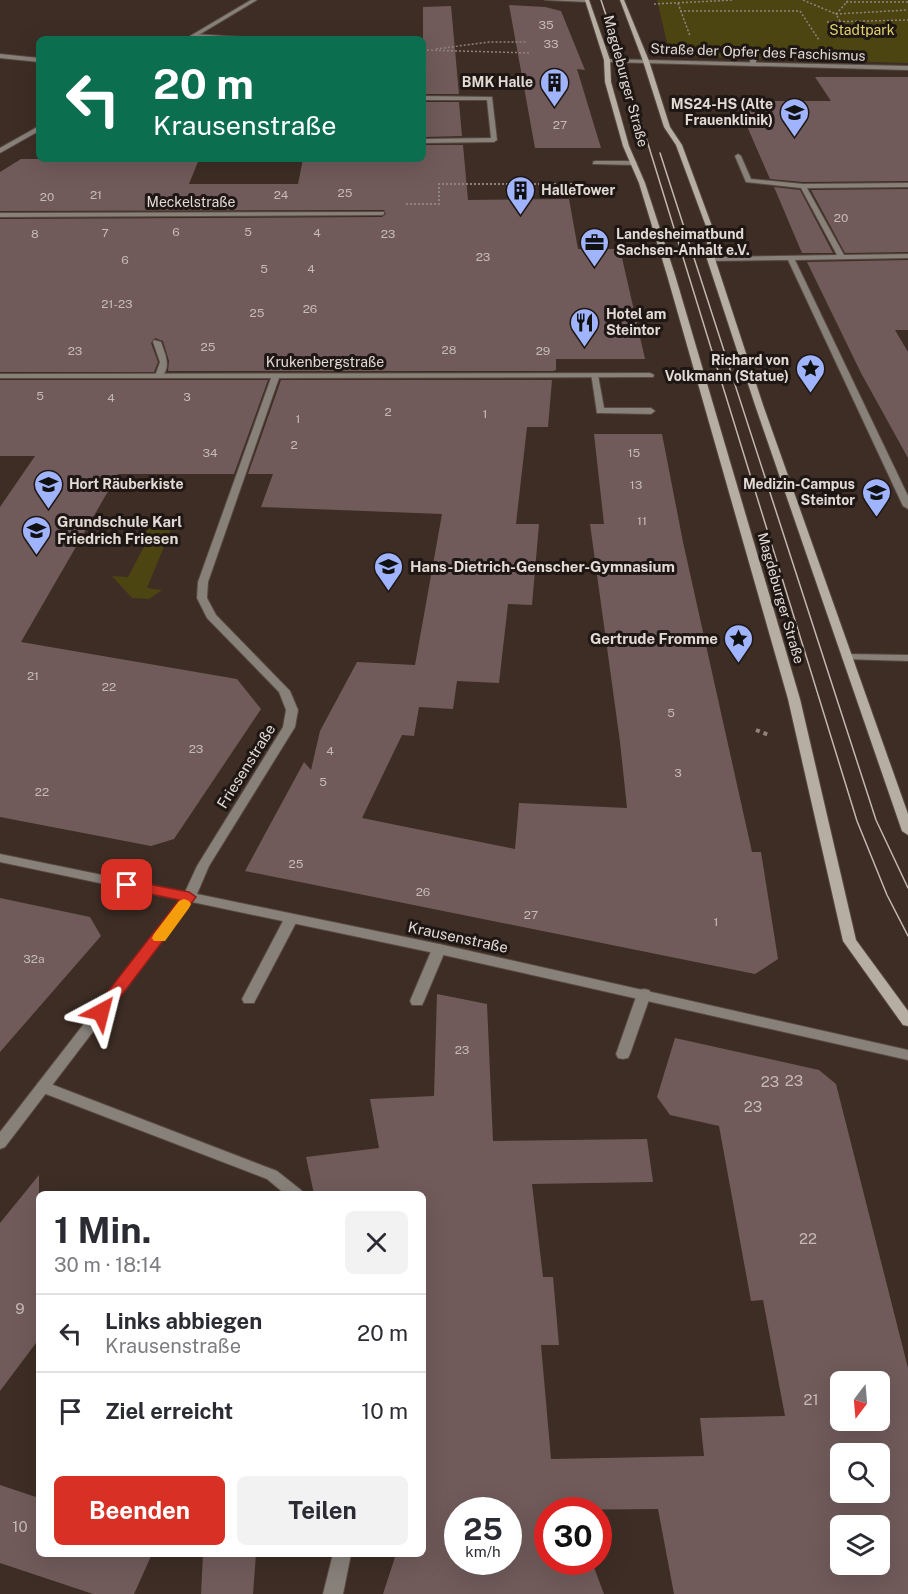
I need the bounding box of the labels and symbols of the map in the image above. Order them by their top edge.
street label: Magdeburger Straße [601,13,651,149]
house number: 35 [538,18,554,32]
park label: Stadtpark [829,22,895,38]
house number: 33 [543,37,559,51]
street label: Straße der Opfer des Faschismus [650,40,866,64]
building icon: BMK Halle [538,66,570,108]
place label: BMK Halle [462,74,533,90]
place label: MS24-HS (Alte Frauenklinik) [671,96,773,128]
school or university icon: MS24-HS (Alte Frauenklinik) [778,96,810,138]
house number: 27 [553,118,567,132]
building icon: HalleTower [504,174,536,216]
place label: HalleTower [541,182,615,198]
house number: 25 [338,186,353,200]
house number: 21 [90,188,102,202]
house number: 24 [274,188,289,202]
house number: 20 [40,190,54,204]
street label: Meckelstraße [147,194,235,210]
house number: 20 [834,211,848,225]
house number: 6 [172,225,180,239]
house number: 5 [244,225,252,239]
house number: 7 [101,226,109,240]
house number: 4 [313,226,321,240]
office icon: Landesheimatbund Sachsen-Anhalt e.V. [579,226,611,268]
place label: Landesheimatbund Sachsen-Anhalt e.V. [616,226,750,258]
house number: 8 [31,227,39,241]
house number: 23 [381,227,395,241]
house number: 23 [476,250,490,264]
house number: 6 [121,253,129,267]
house number: 5 [260,262,268,276]
house number: 4 [307,262,315,276]
house number: 21-23 [101,297,133,311]
house number: 26 [303,302,317,316]
house number: 25 [250,306,265,320]
restaurant icon: Hotel am Steintor [569,306,601,348]
place label: Hotel am Steintor [606,306,666,338]
house number: 25 [201,340,216,354]
house number: 28 [442,343,457,357]
house number: 23 [68,344,82,358]
house number: 29 [536,344,550,358]
place label: Richard von Volkmann (Statue) [665,352,789,384]
place icon: Richard von Volkmann (Statue) [794,352,826,394]
street label: Krukenbergstraße [266,354,384,370]
house number: 5 [36,389,44,403]
house number: 3 [183,390,191,404]
house number: 4 [107,391,115,405]
house number: 2 [384,405,392,419]
house number: 1 [483,407,487,421]
house number: 1 [296,412,300,426]
house number: 2 [290,438,298,452]
house number: 34 [202,446,218,460]
house number: 15 [628,446,641,460]
school or university icon: Hort Räuberkiste [32,468,64,510]
place label: Hort Räuberkiste [69,476,183,492]
place label: Medizin-Campus Steintor [743,476,855,508]
school or university icon: Medizin-Campus Steintor [860,476,892,518]
house number: 13 [630,478,642,492]
place label: Grundschule Karl Friedrich Friesen [57,513,182,547]
school or university icon: Grundschule Karl Friedrich Friesen [20,514,52,556]
house number: 11 [637,514,647,528]
street label: Magdeburger Straße [755,531,807,665]
school or university icon: Hans-Dietrich-Genscher-Gymnasium [373,550,405,592]
place label: Hans-Dietrich-Genscher-Gymnasium [410,558,675,575]
place icon: Gertrude Fromme [723,622,755,664]
place label: Gertrude Fromme [590,630,718,647]
house number: 21 [27,669,39,683]
house number: 22 [102,680,116,694]
house number: 5 [667,706,675,720]
street label: Friesenstraße [213,721,279,811]
house number: 23 [189,742,203,756]
house number: 4 [326,744,334,758]
house number: 3 [674,766,682,780]
house number: 5 [319,775,327,789]
house number: 22 [35,785,49,799]
house number: 25 [289,857,304,871]
pin [101,859,152,910]
house number: 26 [416,885,430,899]
house number: 27 [524,908,538,922]
house number: 1 [714,915,718,929]
street label: Krausenstraße [406,918,510,956]
house number: 32a [23,952,45,966]
position arrow [69,980,133,1044]
house number: 23 [455,1043,469,1057]
house number: 23 [785,1072,803,1089]
house number: 23 [761,1073,779,1090]
house number: 23 [744,1098,762,1115]
house number: 22 [799,1230,817,1247]
house number: 9 [15,1300,25,1317]
north arrow [830,1371,890,1431]
house number: 21 [803,1391,819,1408]
speed limit sign: 30 [534,1497,612,1575]
house number: 10 [12,1518,28,1535]

